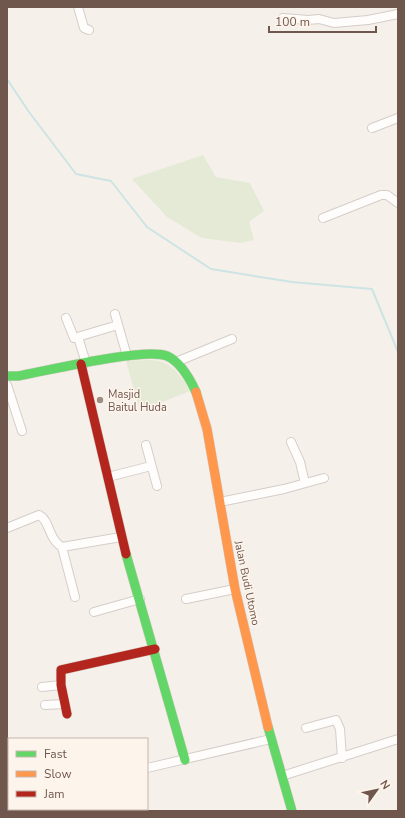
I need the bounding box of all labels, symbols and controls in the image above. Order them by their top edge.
scale bar [269,8,376,34]
text: 100 m [275,14,310,30]
place label: Masjid Baitul Huda [108,387,167,415]
marker: Masjid Baitul Huda [95,395,105,405]
street label: Jalan Budi Utomo [230,538,263,627]
legend [8,738,148,810]
text: Fast [44,746,67,762]
text: Slow [44,766,72,782]
north arrow [357,770,397,810]
text: N [376,777,393,792]
text: Jam [43,786,65,802]

